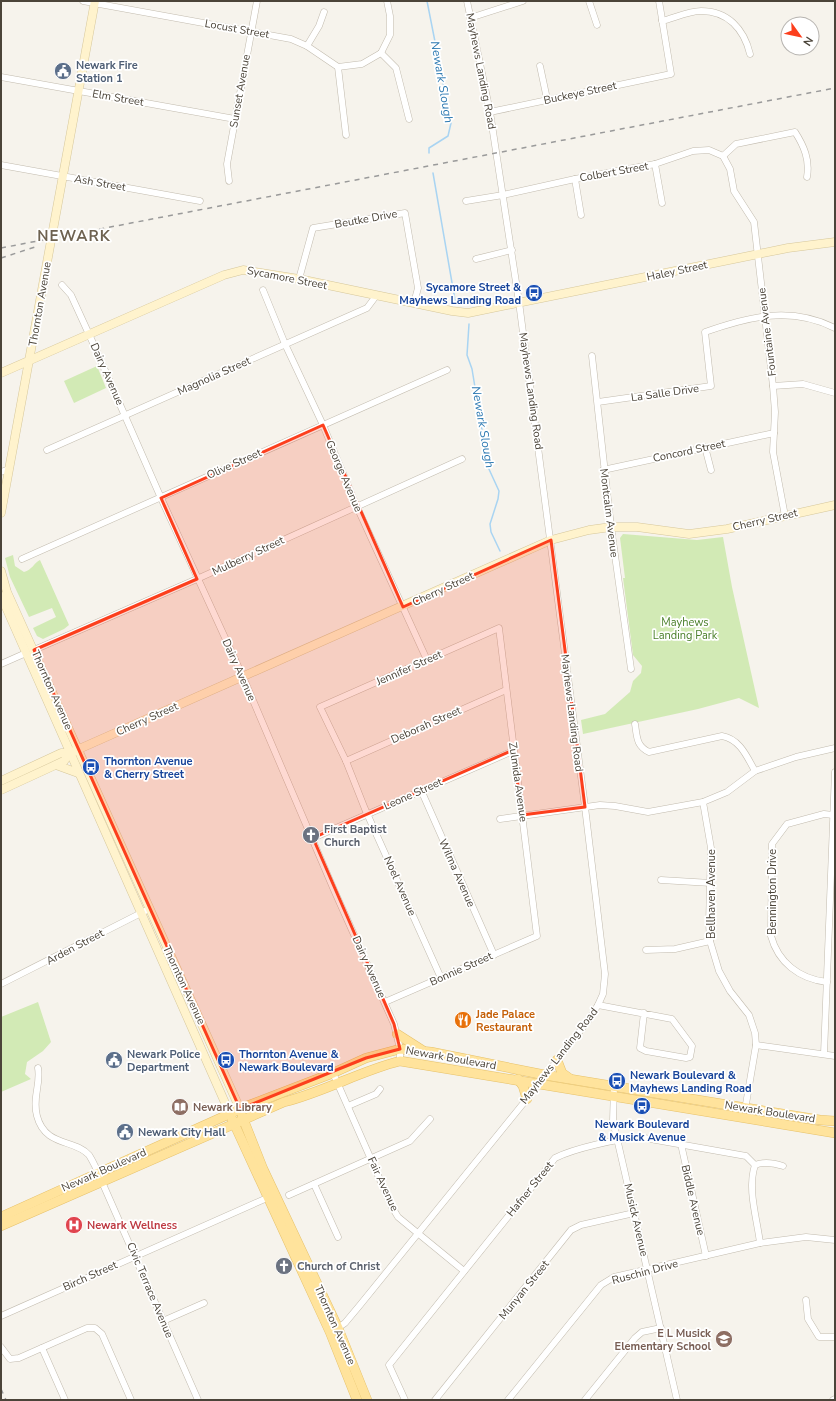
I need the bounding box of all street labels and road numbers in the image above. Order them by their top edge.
street label: Mayhews Landing Road [462,12,500,130]
street label: Locust Street [204,16,271,42]
street label: Sunset Avenue [226,53,254,129]
street label: Buckeye Street [542,78,618,108]
street label: Elm Street [91,86,145,110]
street label: Colbert Street [578,159,650,185]
street label: Ash Street [73,171,127,195]
street label: Beutke Drive [333,206,399,232]
street label: Haley Street [645,257,709,285]
street label: Thornton Avenue [25,260,55,347]
street label: Sycamore Street [246,263,328,293]
street label: Fountaine Avenue [754,287,780,377]
street label: Mayhews Landing Road [515,331,547,451]
street label: Dairy Avenue [87,340,127,408]
street label: Magnolia Street [175,353,253,399]
street label: La Salle Drive [630,381,700,405]
street label: Concord Street [651,436,727,466]
street label: George Avenue [322,438,366,514]
street label: Olive Street [204,445,264,483]
street label: Montcalm Avenue [596,468,622,558]
street label: Cherry Street [731,505,799,535]
street label: Mulberry Street [210,533,287,579]
street label: Cherry Street [410,568,476,610]
street label: Dairy Avenue [219,636,259,704]
street label: Jennifer Street [373,647,444,690]
street label: Thornton Avenue [28,648,76,732]
street label: Mayhews Landing Road [557,653,587,773]
street label: Cherry Street [114,699,180,739]
street label: Deborah Street [389,703,464,747]
street label: Zulmida Avenue [505,741,531,823]
street label: Leone Street [381,774,445,814]
street label: Wilma Avenue [435,836,479,910]
street label: Bellhaven Avenue [704,849,719,939]
street label: Bennington Drive [765,849,780,935]
street label: Noel Avenue [380,854,420,918]
street label: Arden Street [44,925,107,968]
street label: Dairy Avenue [349,933,389,1001]
street label: Thornton Avenue [159,943,209,1027]
street label: Bonnie Street [427,948,495,990]
street label: Mayhews Landing Road [517,1005,601,1107]
street label: Newark Boulevard [405,1043,497,1073]
street label: Newark Boulevard [724,1097,816,1127]
street label: Newark Boulevard [59,1145,149,1195]
street label: Fair Avenue [364,1154,402,1214]
street label: Hafner Street [503,1158,557,1220]
street label: Biddle Avenue [678,1163,708,1237]
street label: Musick Avenue [620,1182,652,1258]
street label: Civic Terrace Avenue [123,1240,177,1340]
street label: Ruschin Drive [610,1256,680,1288]
street label: Birch Street [60,1257,120,1295]
street label: Munyan Street [495,1257,553,1323]
street label: Thornton Avenue [311,1283,359,1367]

